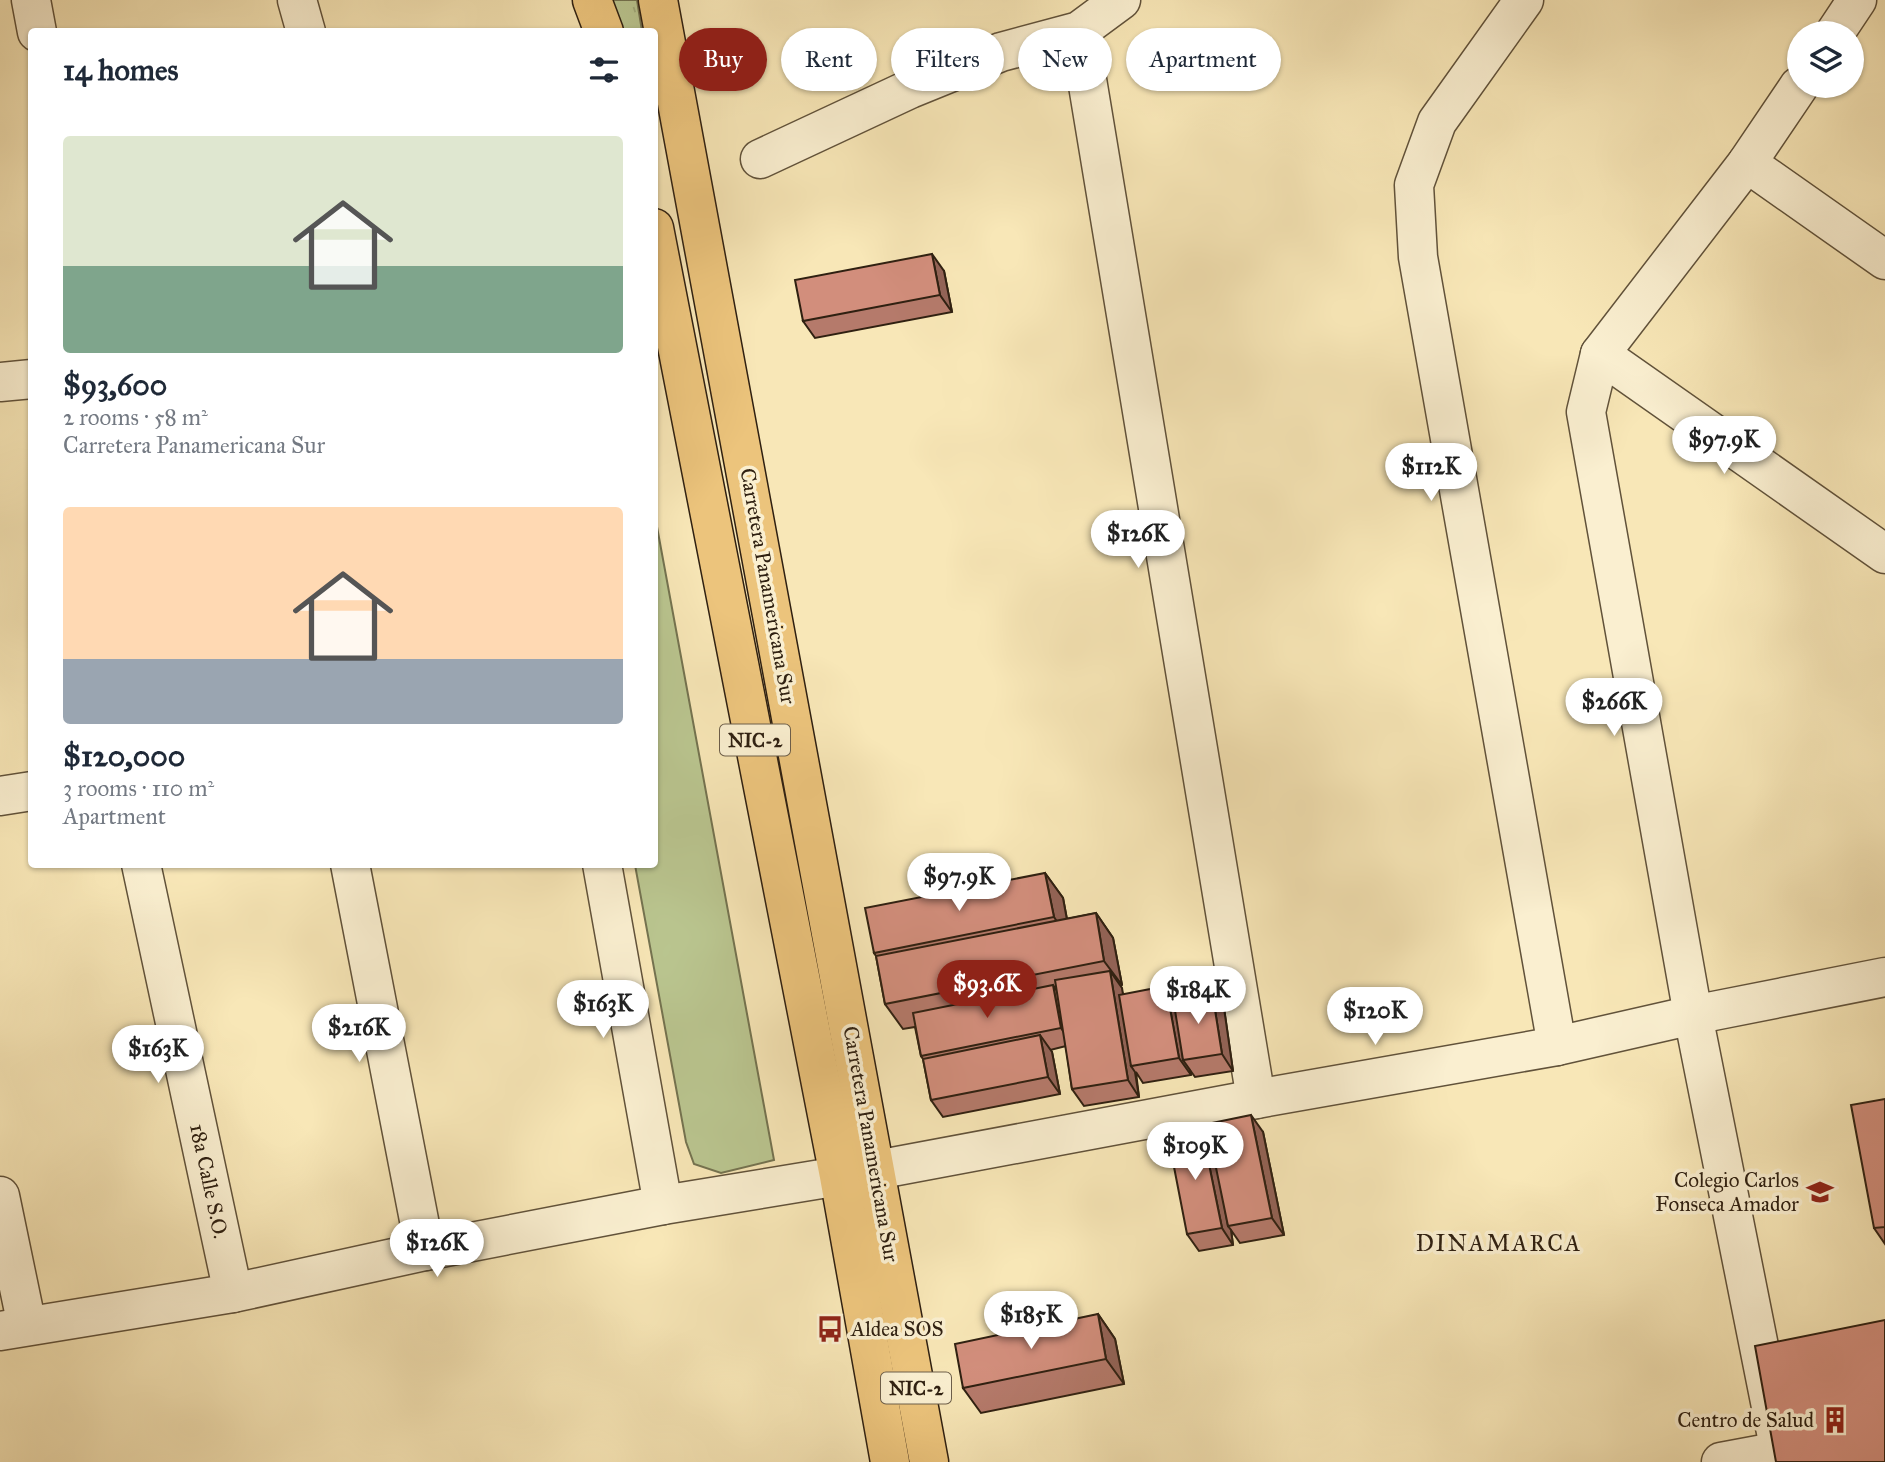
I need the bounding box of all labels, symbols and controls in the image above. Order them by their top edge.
map controls [1787,21,1864,98]
button: layers [1787,21,1864,98]
chip: Buy [679,28,767,91]
chip: Rent [781,28,877,91]
chip: Filters [891,28,1004,91]
chip: New [1018,28,1112,91]
chip: Apartment [1126,28,1281,91]
icon: filters [585,51,623,89]
text: 14 homes [63,52,178,88]
icon: home [280,182,406,308]
text: $93,600 [63,367,167,403]
text: 2 rooms · 58 m² [63,403,208,431]
pin: $97.9K [1667,416,1781,476]
text: $97.9K [1688,425,1760,453]
text: Carretera Panamericana Sur [63,431,325,459]
pin: $112K [1382,444,1480,503]
text: $112K [1401,452,1461,480]
street label: Carretera Panamericana Sur [734,466,802,706]
pin: $126K [1089,510,1187,570]
text: $126K [1107,519,1169,547]
icon: home [280,553,406,679]
pin: $266K [1565,678,1663,738]
text: $266K [1581,687,1647,715]
road number: NIC-2 [720,724,790,755]
text: $120,000 [63,738,185,774]
text: 3 rooms · 110 m² [63,774,214,802]
text: Apartment [63,802,166,830]
pin: $97.9K [902,853,1016,913]
text: $97.9K [923,862,995,890]
pin: $93.6K [930,960,1044,1020]
pin: $184K [1149,967,1247,1026]
text: $93.6K [953,969,1021,997]
text: $184K [1166,975,1230,1003]
pin: $163K [554,981,652,1040]
pin: $120K [1326,988,1424,1047]
text: $163K [573,989,633,1017]
text: $120K [1343,996,1407,1024]
pin: $216K [310,1004,408,1064]
text: $216K [328,1013,390,1041]
street label: Carretera Panamericana Sur [837,1024,905,1264]
pin: $163K [109,1026,207,1085]
text: $163K [128,1034,188,1062]
street label: 18a Calle S.O. [184,1121,234,1241]
pin: $109K [1146,1122,1244,1182]
text: $109K [1163,1131,1227,1159]
place label: Colegio Carlos Fonseca Amador [1655,1167,1799,1217]
school or university icon: Colegio Carlos Fonseca Amador [1805,1177,1835,1207]
pin: $126K [388,1220,486,1279]
text: $126K [406,1228,468,1256]
district label: DINAMARCA [1416,1229,1582,1257]
pin: $185K [982,1292,1080,1351]
text: $185K [1000,1300,1062,1328]
bus stop icon: Aldea SOS [815,1314,845,1344]
place label: Aldea SOS [850,1316,944,1342]
road number: NIC-2 [881,1372,951,1404]
building icon: Centro de Salud [1820,1405,1850,1435]
place label: Centro de Salud [1677,1407,1814,1433]

